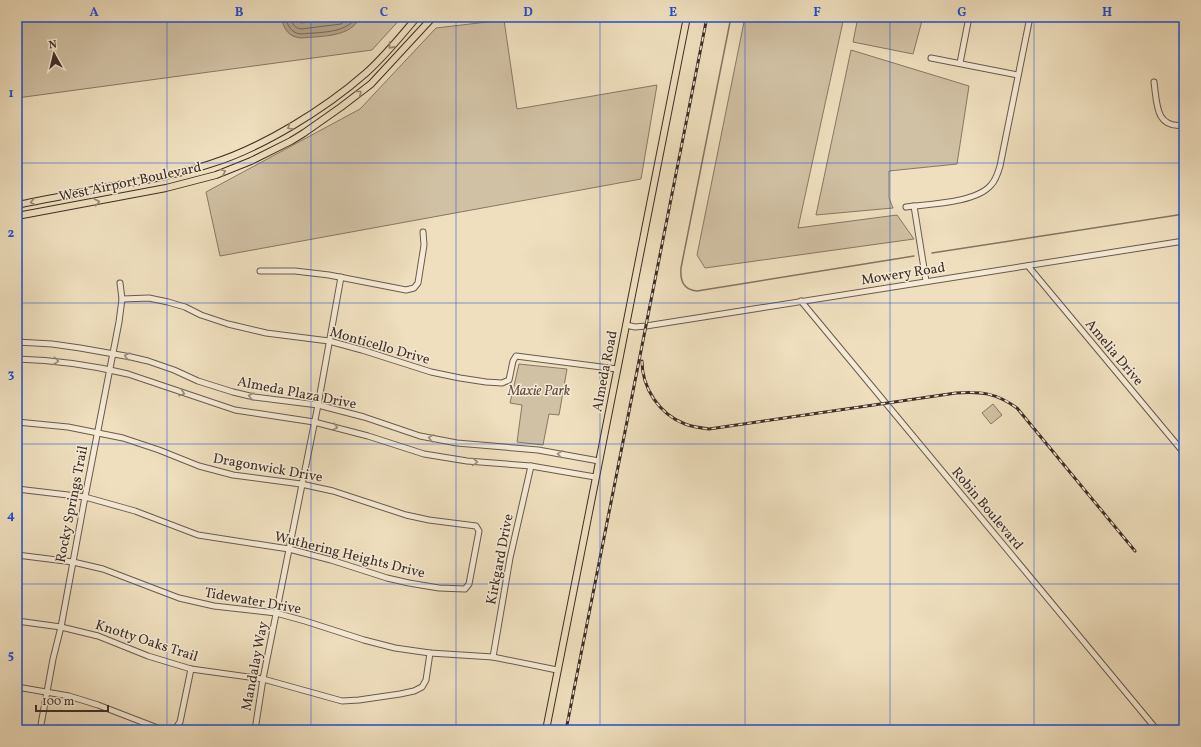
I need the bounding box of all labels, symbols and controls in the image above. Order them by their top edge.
text: A [89,4,99,22]
text: B [235,4,244,22]
text: C [380,4,388,22]
text: D [523,4,533,22]
text: E [669,4,677,22]
text: F [813,4,821,22]
text: G [957,4,967,22]
text: H [1102,4,1112,22]
north arrow [34,34,74,74]
text: N [48,38,58,54]
one-way arrow [389,41,396,49]
text: 1 [8,85,14,103]
one-way arrow [355,91,362,98]
one-way arrow [287,122,294,130]
street label: West Airport Boulevard [57,158,203,207]
one-way arrow [219,169,227,177]
one-way arrow [30,197,36,205]
one-way arrow [94,198,100,206]
text: 2 [8,225,15,243]
street label: Mowery Road [860,258,947,290]
street label: Amelia Drive [1080,316,1147,390]
street label: Monticello Drive [327,323,432,370]
street label: Almeda Road [588,329,623,414]
one-way arrow [124,353,131,361]
one-way arrow [53,356,59,365]
text: 3 [8,366,15,384]
street label: Almeda Plaza Drive [236,373,358,414]
park label: Maxie Park [507,382,571,401]
one-way arrow [178,388,185,396]
one-way arrow [248,392,254,401]
one-way arrow [331,422,338,431]
one-way arrow [428,434,435,443]
street label: Rocky Springs Trail [52,444,93,564]
street label: Dragonwick Drive [211,449,324,488]
one-way arrow [557,450,563,459]
one-way arrow [472,457,478,466]
street label: Robin Boulevard [947,464,1027,554]
text: 4 [7,507,15,525]
street label: Kirkgard Drive [482,512,519,606]
street label: Wuthering Heights Drive [272,528,427,583]
street label: Tidewater Drive [203,584,303,619]
street label: Knotty Oaks Trail [93,616,200,667]
street label: Mandalay Way [237,620,274,713]
text: 5 [8,647,14,665]
scale bar [36,687,108,713]
text: 100 m [42,694,75,710]

